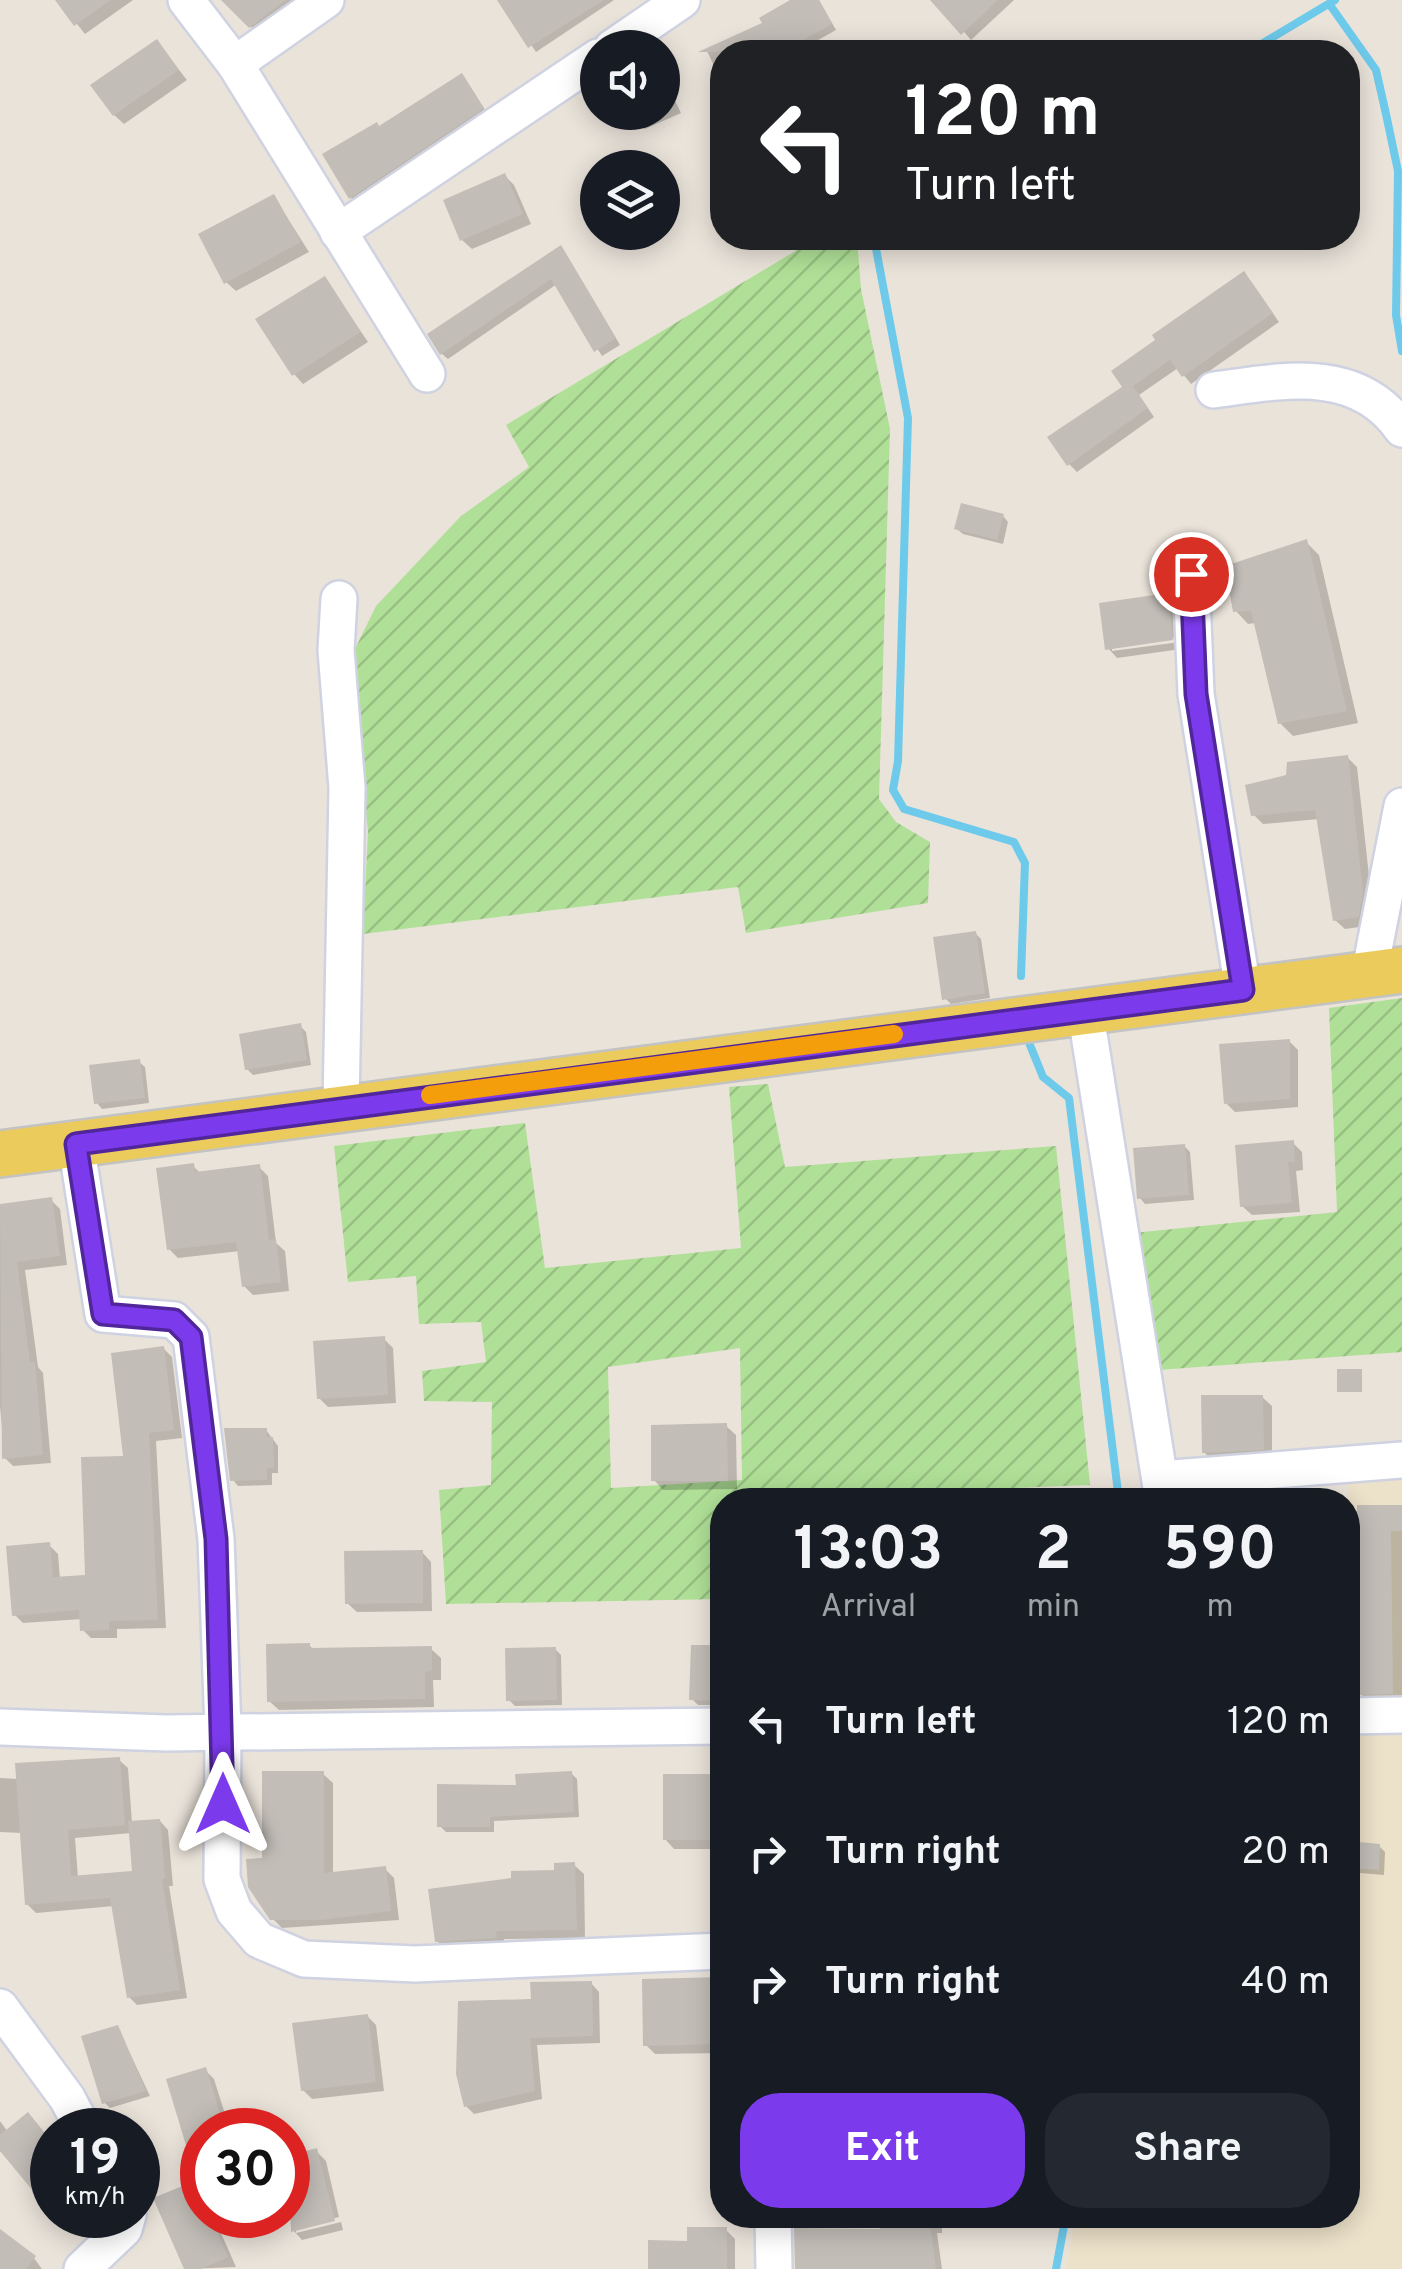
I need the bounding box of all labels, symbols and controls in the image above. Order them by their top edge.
map controls [580,30,680,250]
button: sound [580,30,680,130]
text: 120 m [905,72,1101,161]
icon: left [740,80,870,210]
button: layers [580,150,680,250]
text: Turn left [905,159,1076,216]
pin [1149,532,1234,617]
icon: arrive [1164,547,1219,602]
text: 13:03 [793,1515,943,1591]
text: 2 [1035,1515,1072,1591]
text: 590 [1163,1515,1277,1591]
text: Arrival [821,1588,916,1628]
text: min [1027,1588,1080,1628]
text: m [1206,1588,1234,1628]
icon: left [740,1696,795,1751]
text: Turn left [825,1699,977,1748]
text: 120 m [1227,1699,1330,1748]
position arrow [171,1752,275,1856]
icon: right [740,1826,795,1881]
text: Turn right [825,1829,1000,1878]
text: 20 m [1241,1829,1330,1878]
icon: right [740,1956,795,2011]
text: Turn right [825,1959,1000,2008]
text: 40 m [1241,1959,1330,2008]
button: Exit [740,2093,1025,2208]
button: Share [1045,2093,1330,2208]
speed limit sign: 30 [180,2108,310,2238]
text: 19 [70,2129,120,2192]
text: km/h [65,2182,125,2214]

